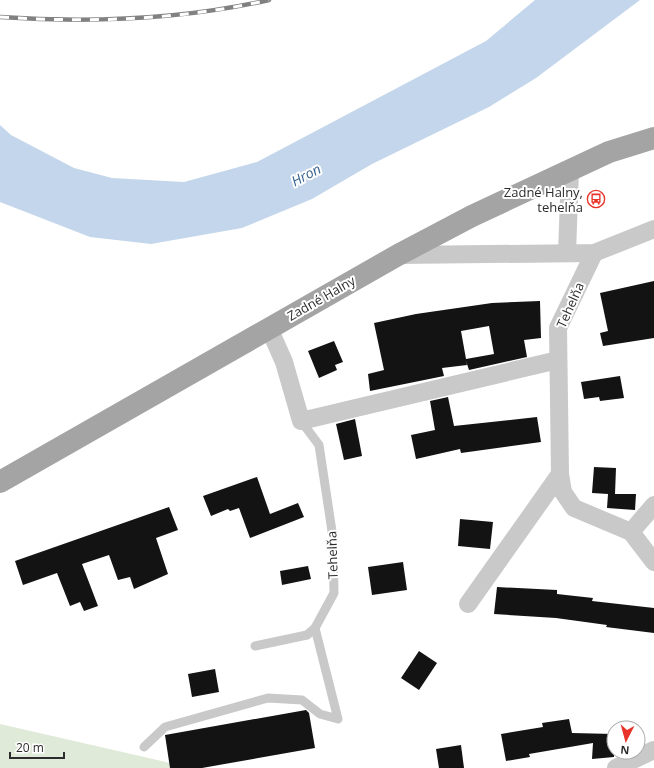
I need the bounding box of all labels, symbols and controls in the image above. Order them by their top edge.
water label: Hron [288,159,324,190]
place label: Zadné Halny, tehelňa [504,183,583,216]
bus stop icon: Zadné Halny, tehelňa [586,189,606,209]
street label: Zadné Halny [284,271,359,325]
street label: Tehelňa [552,279,588,331]
street label: Tehelňa [322,531,342,579]
north arrow [606,720,646,760]
scale bar [10,734,64,760]
text: 20 m [16,739,44,756]
text: N [620,743,630,758]

